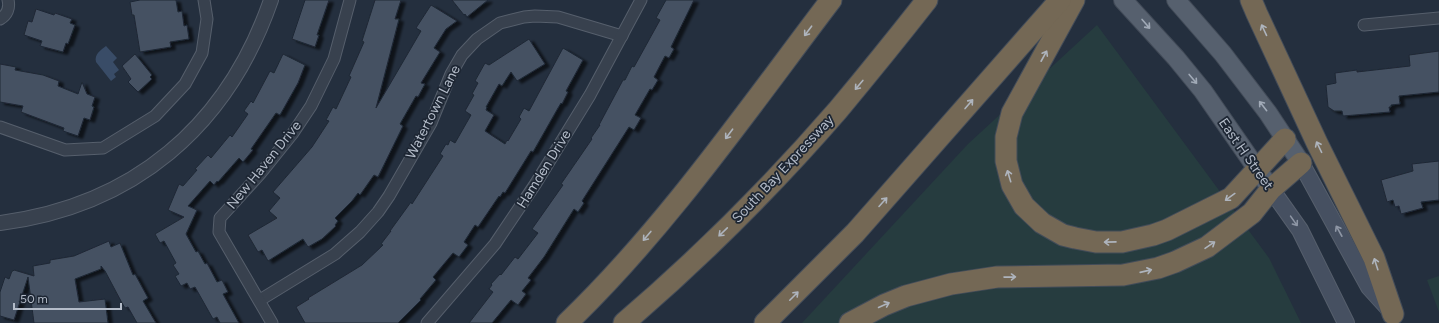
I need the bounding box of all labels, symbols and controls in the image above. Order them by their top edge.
one-way arrow [1141,19,1150,29]
one-way arrow [1260,24,1267,36]
one-way arrow [803,25,812,36]
one-way arrow [1040,50,1048,62]
street label: Watertown Lane [402,62,464,162]
one-way arrow [1189,74,1198,84]
one-way arrow [854,79,863,90]
one-way arrow [964,99,974,109]
one-way arrow [1259,101,1267,112]
street label: South Bay Expressway [729,111,838,226]
street label: East H Street [1215,115,1277,193]
street label: New Haven Drive [223,117,305,213]
street label: Hamden Drive [513,126,575,211]
one-way arrow [725,129,733,140]
one-way arrow [1315,142,1322,154]
one-way arrow [1005,170,1012,183]
one-way arrow [1225,193,1236,201]
one-way arrow [879,197,888,207]
one-way arrow [1290,215,1298,226]
one-way arrow [1334,225,1342,237]
one-way arrow [718,227,728,237]
one-way arrow [643,230,652,241]
one-way arrow [1104,238,1117,246]
one-way arrow [1204,240,1215,249]
one-way arrow [1372,258,1380,270]
one-way arrow [1139,266,1152,274]
one-way arrow [1003,273,1016,281]
scale bar [14,285,121,311]
one-way arrow [789,291,798,301]
text: 50 m [20,292,48,306]
one-way arrow [878,301,890,308]

